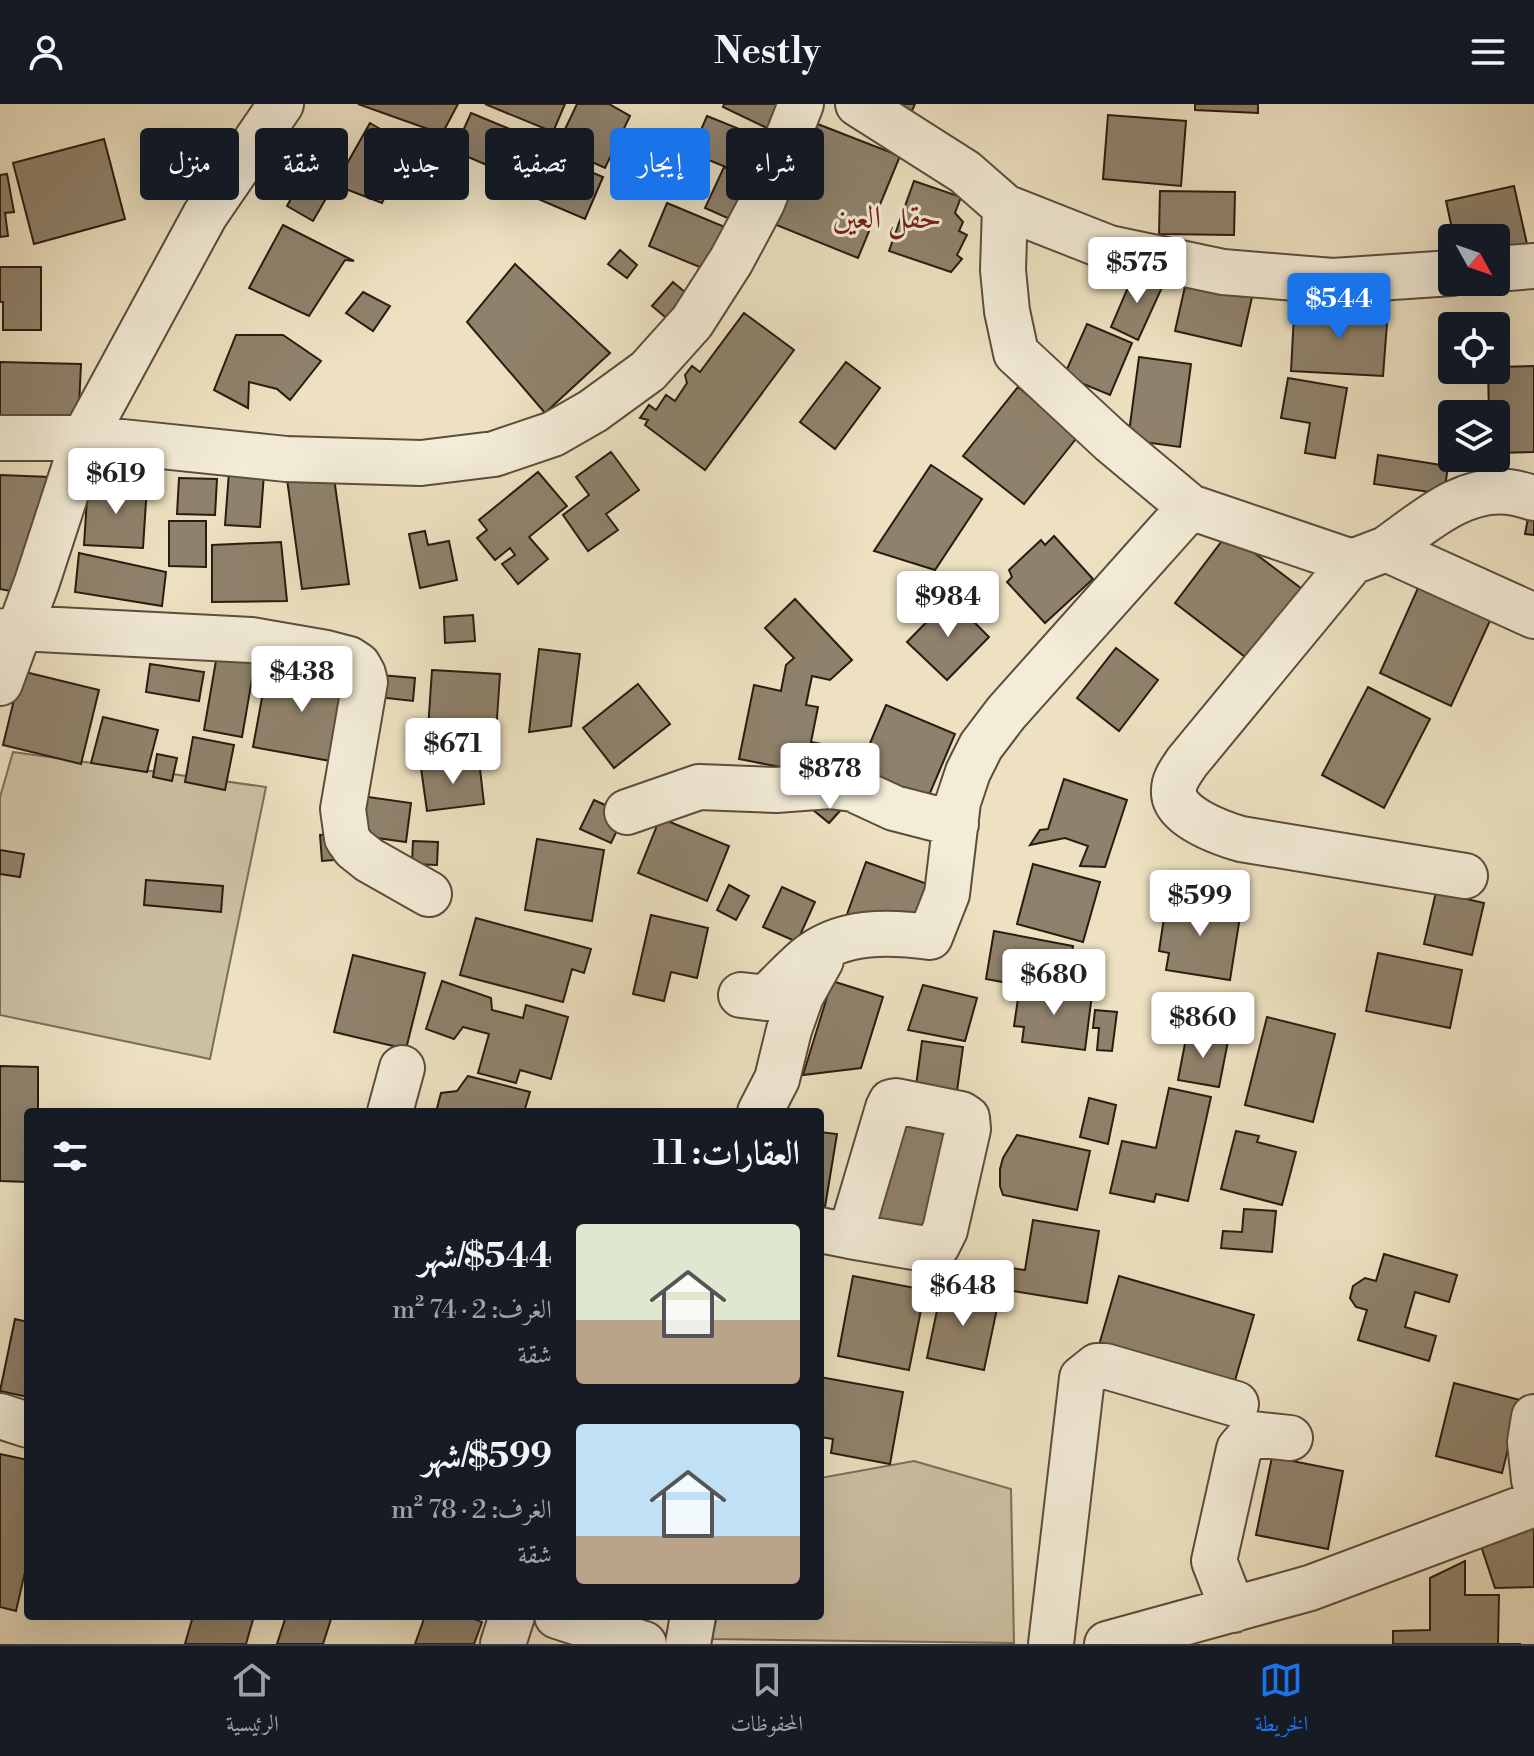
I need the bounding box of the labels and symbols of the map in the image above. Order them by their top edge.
district label: حقل العين [833,198,941,240]
north arrow [1438,224,1510,296]
pin: $575 [1090,237,1184,305]
pin: $544 [1292,273,1386,341]
pin: $619 [69,448,163,516]
pin: $984 [901,571,995,639]
pin: $438 [255,646,349,714]
pin: $671 [406,718,500,786]
pin: $878 [783,743,877,811]
pin: $599 [1153,870,1247,938]
pin: $680 [1007,949,1101,1017]
pin: $860 [1156,992,1250,1060]
pin: $648 [916,1260,1010,1328]

